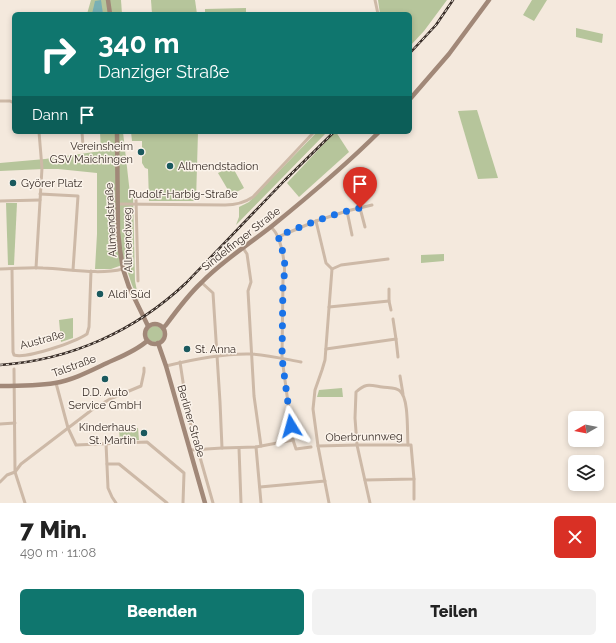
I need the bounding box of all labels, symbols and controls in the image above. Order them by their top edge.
text: 340 m [98,27,180,60]
icon: right [32,28,84,80]
text: Danziger Straße [98,61,229,82]
icon: arrive [76,104,98,126]
text: Dann [32,106,68,124]
place label: Vereinsheim GSV Maichingen [50,140,133,166]
marker: Vereinsheim GSV Maichingen [136,147,146,157]
place label: Allmendstadion [178,160,258,173]
marker: Allmendstadion [165,161,175,171]
pin [343,167,377,208]
icon: arrive [349,173,371,195]
place label: Györer Platz [21,177,83,190]
marker: Györer Platz [8,178,18,188]
street label: Allmendstraße [103,182,119,258]
street label: Rudolf-Harbig-Straße [128,188,238,201]
street label: Sindelfinger Straße [199,204,283,274]
street label: Allmendweg [121,207,135,273]
place label: Aldi Süd [108,288,151,301]
marker: Aldi Süd [95,289,105,299]
street label: Austraße [18,328,66,352]
place label: St. Anna [195,343,236,356]
marker: St. Anna [182,344,192,354]
street label: Talstraße [50,352,98,380]
marker: D.D. Auto Service GmbH [100,374,110,384]
street label: Berliner Straße [174,383,208,459]
place label: D.D. Auto Service GmbH [68,386,142,412]
position arrow [270,405,312,447]
north arrow [568,411,604,447]
map controls [568,411,604,491]
place label: Kinderhaus St. Martin [79,421,136,447]
marker: Kinderhaus St. Martin [139,428,149,438]
street label: Oberbrunnweg [325,430,403,444]
button: layers [568,455,604,491]
text: 7 Min. [20,515,87,544]
button: close [554,516,596,558]
text: 490 m · 11:08 [20,545,96,560]
button: Beenden [20,589,304,635]
button: Teilen [312,589,596,635]

